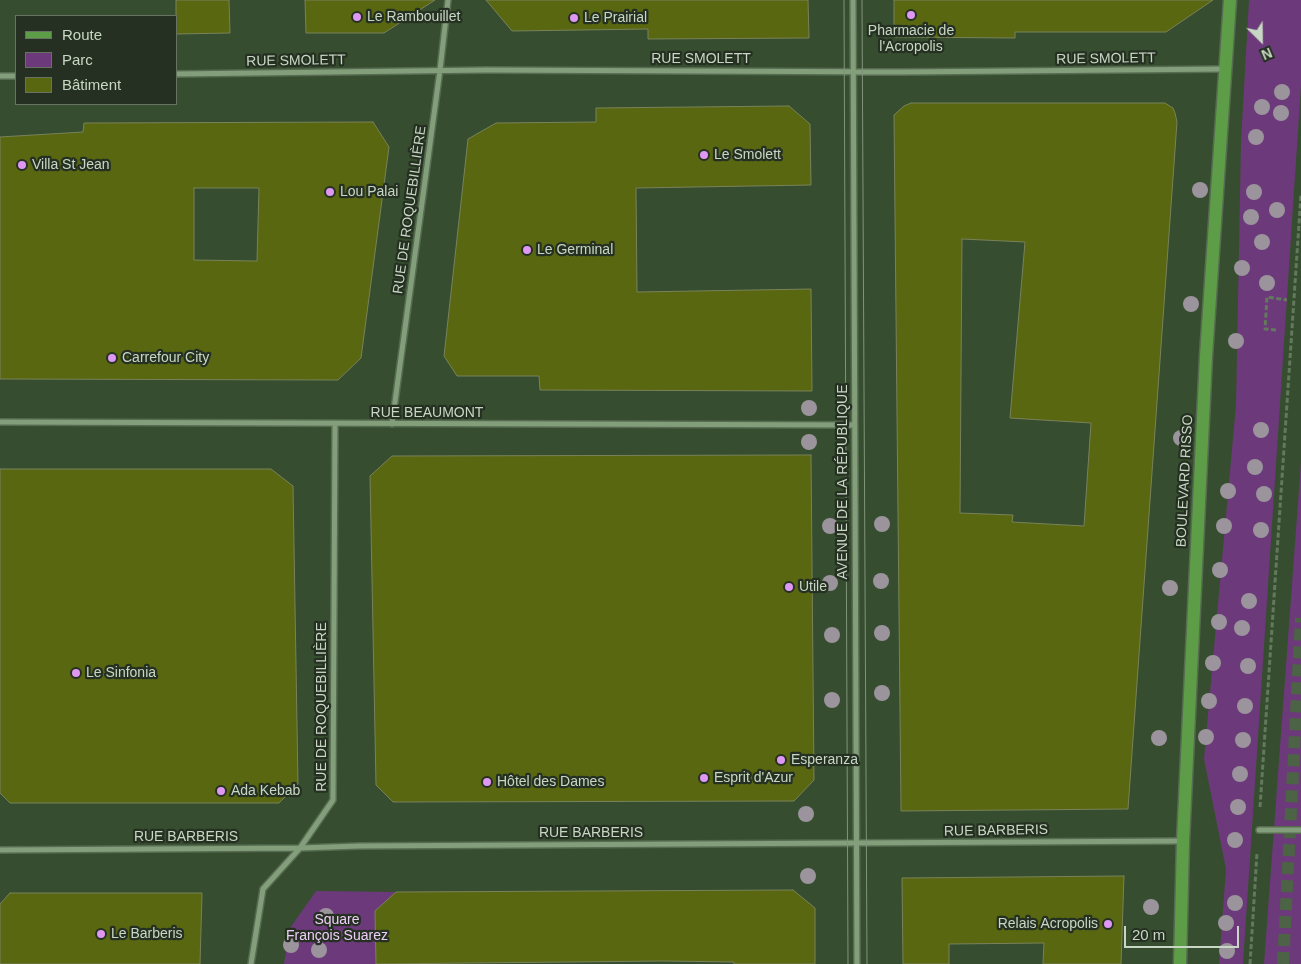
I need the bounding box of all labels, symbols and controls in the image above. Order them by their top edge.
place label: Le Rambouillet [367,9,460,25]
marker: Pharmacie de l'Acropolis [905,9,917,21]
place label: Le Prairial [584,10,647,26]
marker: Le Rambouillet [351,11,363,23]
marker: Le Prairial [568,12,580,24]
legend [15,15,178,105]
north arrow [1236,15,1286,65]
place label: Pharmacie de l'Acropolis [868,23,954,56]
text: Route [62,26,102,43]
text: N [1259,44,1275,63]
street label: RUE SMOLETT [1056,50,1156,68]
text: Parc [62,51,93,68]
street label: RUE SMOLETT [651,51,751,67]
street label: RUE SMOLETT [246,52,346,70]
text: Bâtiment [62,76,121,93]
street label: RUE DE ROQUEBILLIÈRE [390,125,430,295]
place label: Le Smolett [714,147,781,163]
marker: Le Smolett [698,149,710,161]
place label: Villa St Jean [32,157,110,173]
marker: Villa St Jean [16,159,28,171]
place label: Lou Palai [340,184,398,200]
marker: Lou Palai [324,186,336,198]
place label: Le Germinal [537,242,613,258]
marker: Le Germinal [521,244,533,256]
place label: Carrefour City [122,350,209,366]
marker: Carrefour City [106,352,118,364]
street label: AVENUE DE LA RÉPUBLIQUE [835,384,851,580]
street label: RUE BEAUMONT [371,405,483,421]
street label: BOULEVARD RISSO [1173,414,1197,548]
place label: Utile [799,579,827,595]
marker: Utile [783,581,795,593]
street label: RUE DE ROQUEBILLIÈRE [314,622,330,792]
place label: Le Sinfonia [86,665,156,681]
marker: Le Sinfonia [70,667,82,679]
place label: Esperanza [791,752,858,768]
marker: Esperanza [775,754,787,766]
place label: Esprit d'Azur [714,770,793,786]
marker: Esprit d'Azur [698,772,710,784]
place label: Hôtel des Dames [497,774,604,790]
marker: Hôtel des Dames [481,776,493,788]
place label: Ada Kebab [231,783,300,799]
marker: Ada Kebab [215,785,227,797]
street label: RUE BARBERIS [944,822,1048,840]
street label: RUE BARBERIS [539,825,643,841]
street label: RUE BARBERIS [134,829,238,845]
park label: Square François Suarez [286,912,388,944]
place label: Relais Acropolis [998,916,1098,932]
scale bar [1126,916,1241,948]
marker: Relais Acropolis [1102,918,1114,930]
place label: Le Barberis [111,926,183,942]
text: 20 m [1132,926,1165,943]
marker: Le Barberis [95,928,107,940]

